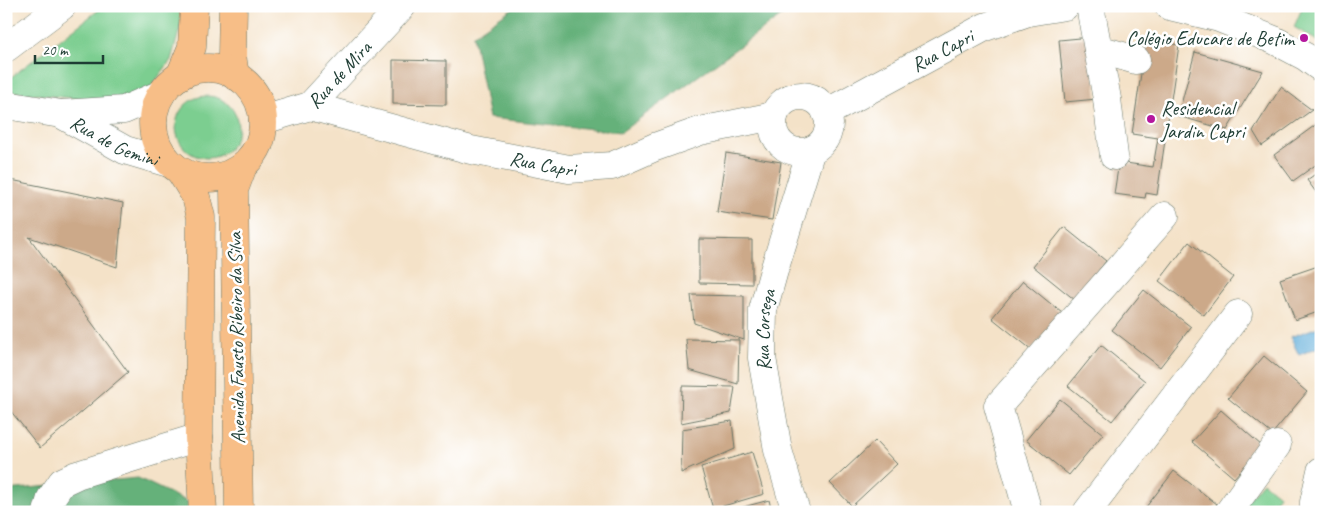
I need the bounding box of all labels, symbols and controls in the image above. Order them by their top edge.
street label: Rua Capri [907,23,980,78]
place label: Colégio Educare de Betim [1126,26,1296,51]
scale bar [35,32,102,64]
marker: Colégio Educare de Betim [1298,32,1310,44]
street label: Rua de Mira [302,34,378,114]
text: 20 m [42,41,69,60]
place label: Residencial Jardin Capri [1160,96,1247,144]
street label: Rua de Gemini [66,110,163,173]
marker: Residencial Jardin Capri [1145,113,1157,125]
street label: Rua Capri [508,146,579,183]
street label: Avenida Fausto Ribeiro da Silva [222,231,251,444]
street label: Rua Corsega [750,284,782,373]

